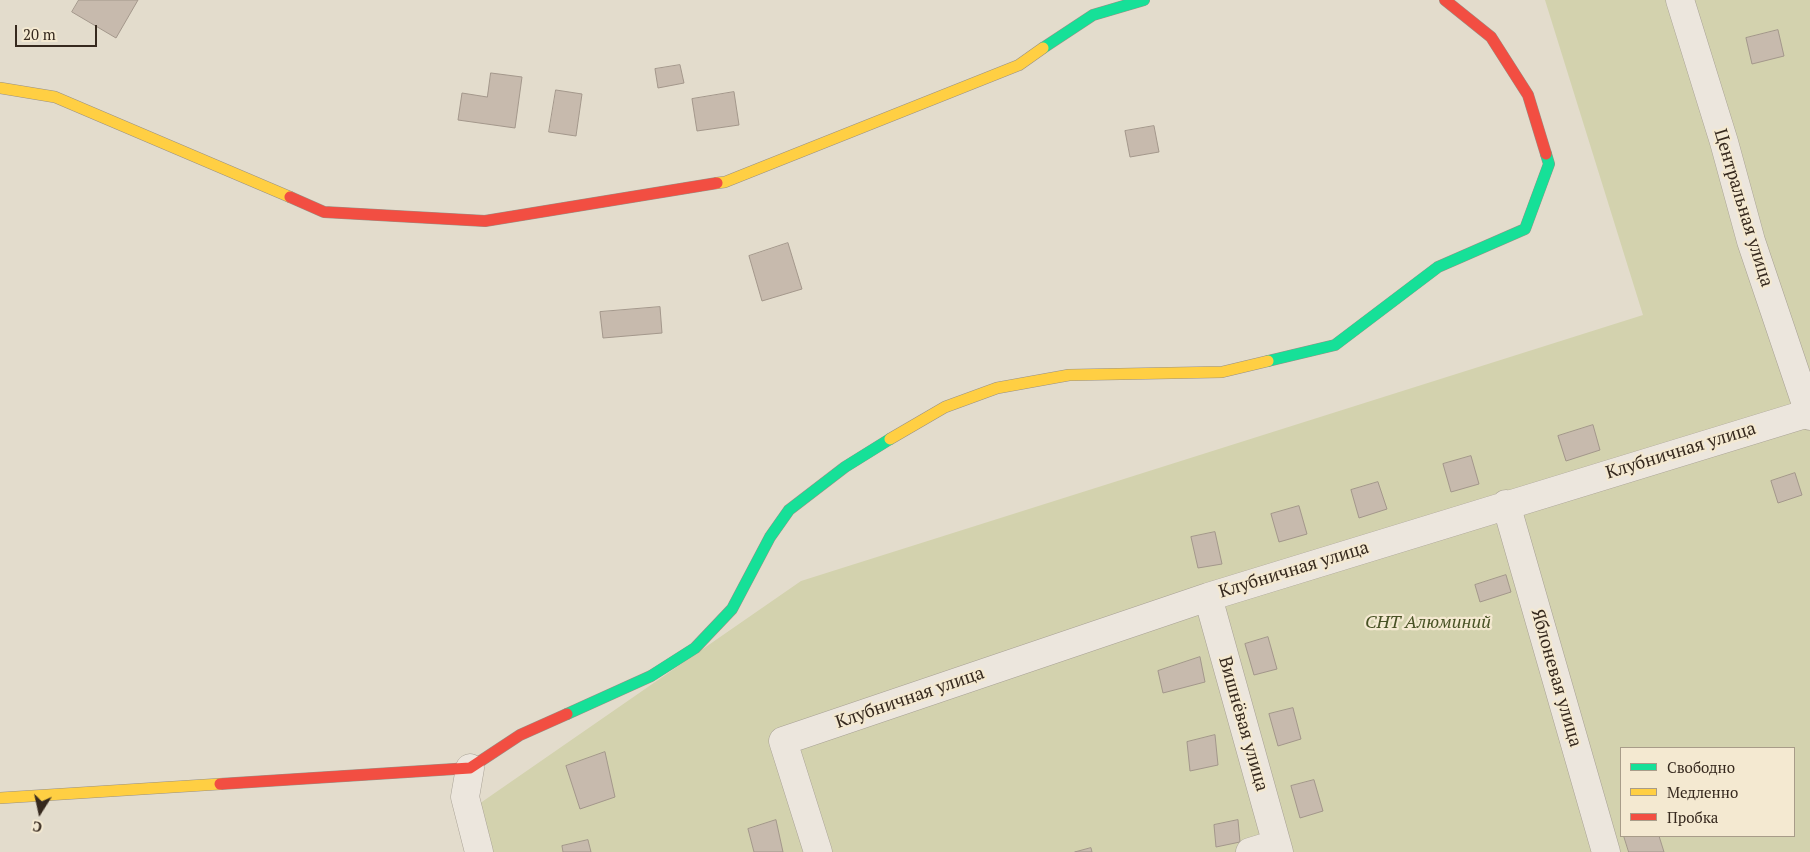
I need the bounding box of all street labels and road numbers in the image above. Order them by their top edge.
street label: Центральная улица [1709,126,1777,290]
street label: Клубничная улица [1603,418,1759,484]
street label: Клубничная улица [1216,537,1372,603]
street label: Яблоневая улица [1526,606,1586,750]
street label: Вишнёвая улица [1213,654,1273,794]
street label: Клубничная улица [833,662,987,734]

